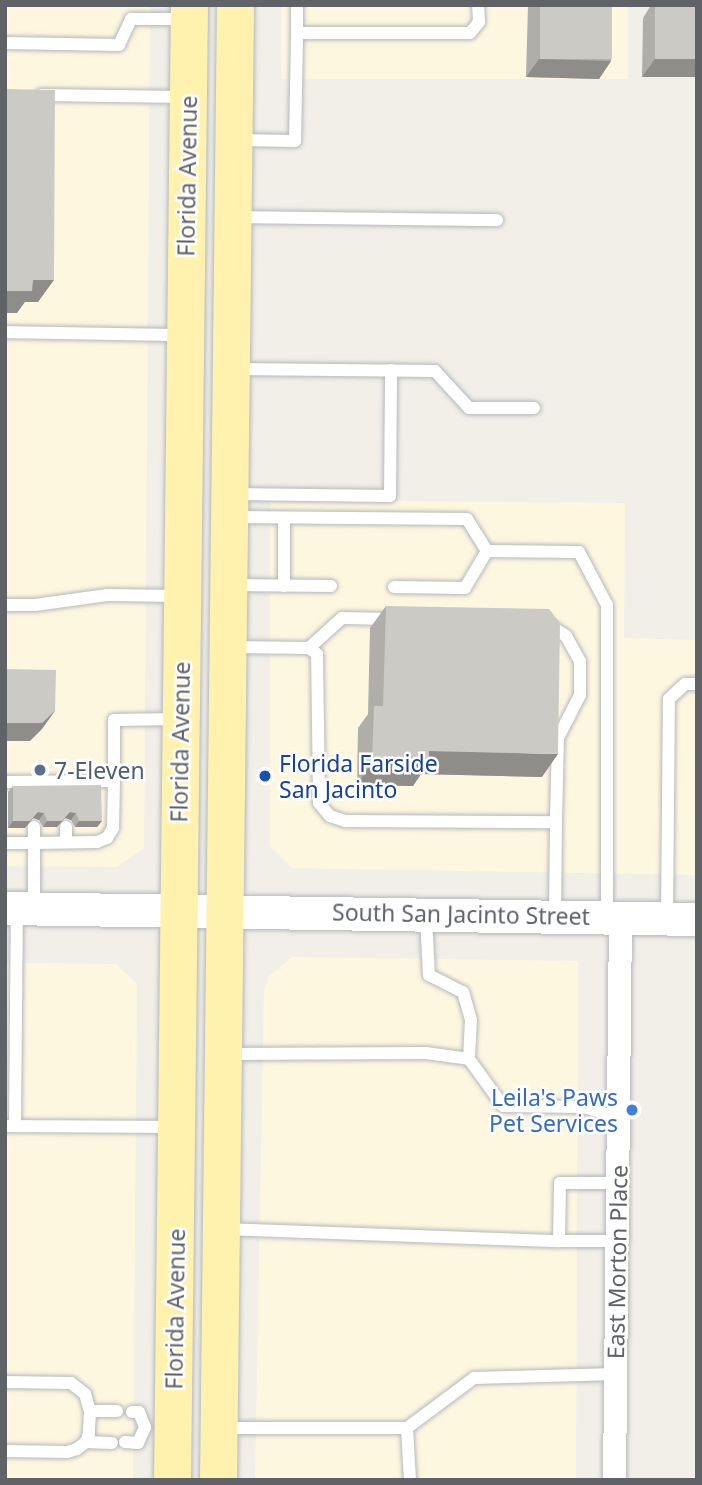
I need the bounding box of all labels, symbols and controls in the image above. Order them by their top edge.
street label: Florida Avenue [172,95,202,257]
street label: Florida Avenue [165,661,195,823]
place label: Florida Farside San Jacinto [279,749,438,803]
place label: 7-Eleven [54,756,145,784]
marker: 7-Eleven [32,762,48,778]
marker: Florida Farside San Jacinto [257,768,273,784]
street label: South San Jacinto Street [332,898,590,930]
place label: Leila's Paws Pet Services [489,1083,618,1137]
marker: Leila's Paws Pet Services [624,1102,640,1118]
street label: East Morton Place [602,1165,632,1359]
street label: Florida Avenue [160,1228,190,1390]

